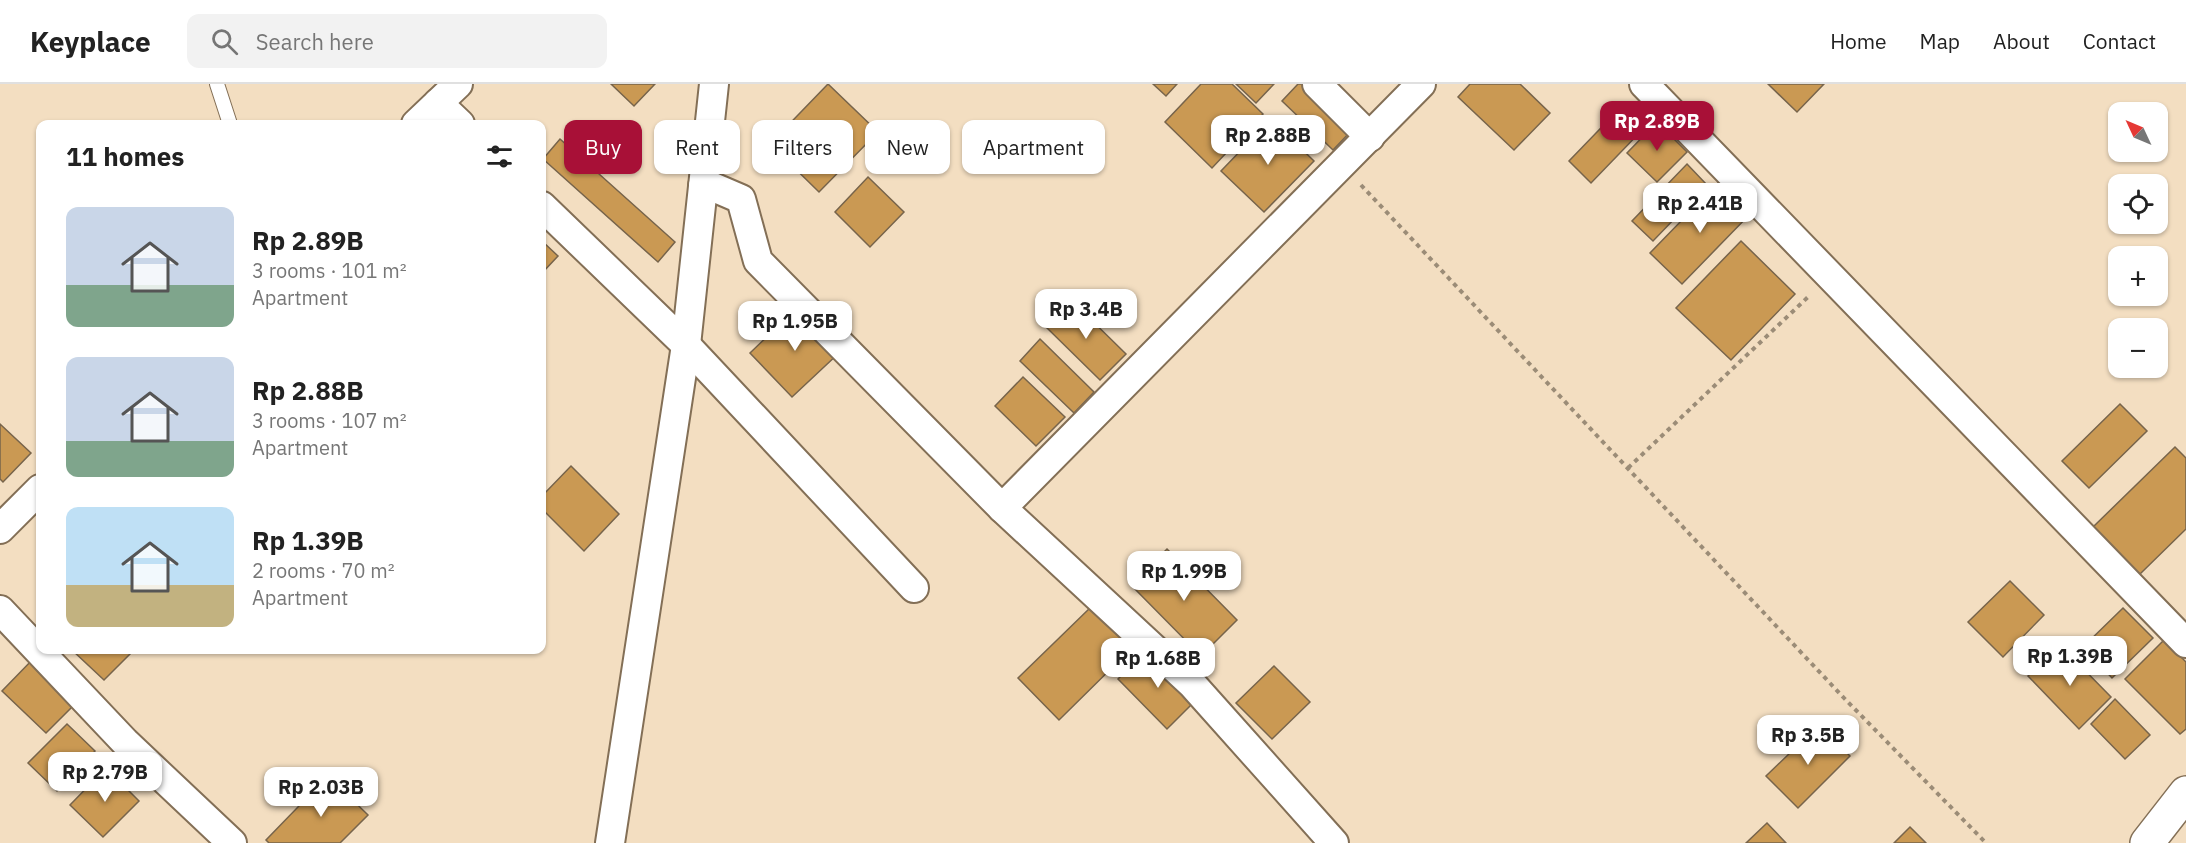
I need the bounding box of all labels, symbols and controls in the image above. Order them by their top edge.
search box [187,14,607,68]
text: Keyplace [30,23,151,60]
icon: search [208,25,241,58]
text: Search here [256,27,374,56]
text: Home [1830,27,1887,55]
text: Map [1920,27,1960,55]
text: About [1993,27,2050,55]
text: Contact [2083,27,2156,55]
pin: Rp 2.89B [1595,101,1719,152]
north arrow [2108,102,2168,162]
map controls [2108,102,2168,378]
text: Rp 2.89B [1614,107,1700,134]
pin: Rp 2.88B [1206,115,1330,166]
chip: Buy [564,120,642,174]
chip: Rent [654,120,740,174]
chip: Filters [752,120,853,174]
chip: New [865,120,950,174]
chip: Apartment [962,120,1105,174]
text: Rp 2.88B [1225,121,1311,148]
text: 11 homes [66,139,184,173]
icon: filters [483,140,516,173]
button: locate [2108,174,2168,234]
pin: Rp 2.41B [1638,183,1762,234]
text: Rp 2.41B [1657,189,1743,216]
text: Rp 2.89B [252,223,364,257]
icon: home [114,231,186,303]
button: + [2108,246,2168,306]
text: 3 rooms · 101 m² [252,257,407,284]
text: Apartment [252,284,348,311]
pin: Rp 3.4B [1031,289,1141,340]
text: Rp 3.4B [1049,295,1123,322]
pin: Rp 1.95B [733,301,857,352]
text: Rp 1.95B [752,307,838,334]
button: − [2108,318,2168,378]
text: Rp 2.88B [252,373,364,407]
icon: home [114,381,186,453]
text: 3 rooms · 107 m² [252,407,407,434]
text: Apartment [252,434,348,461]
text: Rp 1.39B [252,523,364,557]
icon: home [114,531,186,603]
pin: Rp 1.99B [1122,551,1246,602]
text: 2 rooms · 70 m² [252,557,395,584]
text: Rp 1.99B [1141,557,1227,584]
text: Apartment [252,584,348,611]
pin: Rp 1.39B [2008,636,2132,687]
pin: Rp 1.68B [1096,638,1220,689]
text: Rp 1.39B [2027,642,2113,669]
text: Rp 1.68B [1115,644,1201,671]
pin: Rp 3.5B [1753,715,1863,766]
text: Rp 3.5B [1771,721,1845,748]
pin: Rp 2.79B [43,752,167,803]
text: Rp 2.79B [62,758,148,785]
pin: Rp 2.03B [259,767,383,818]
text: Rp 2.03B [278,773,364,800]

